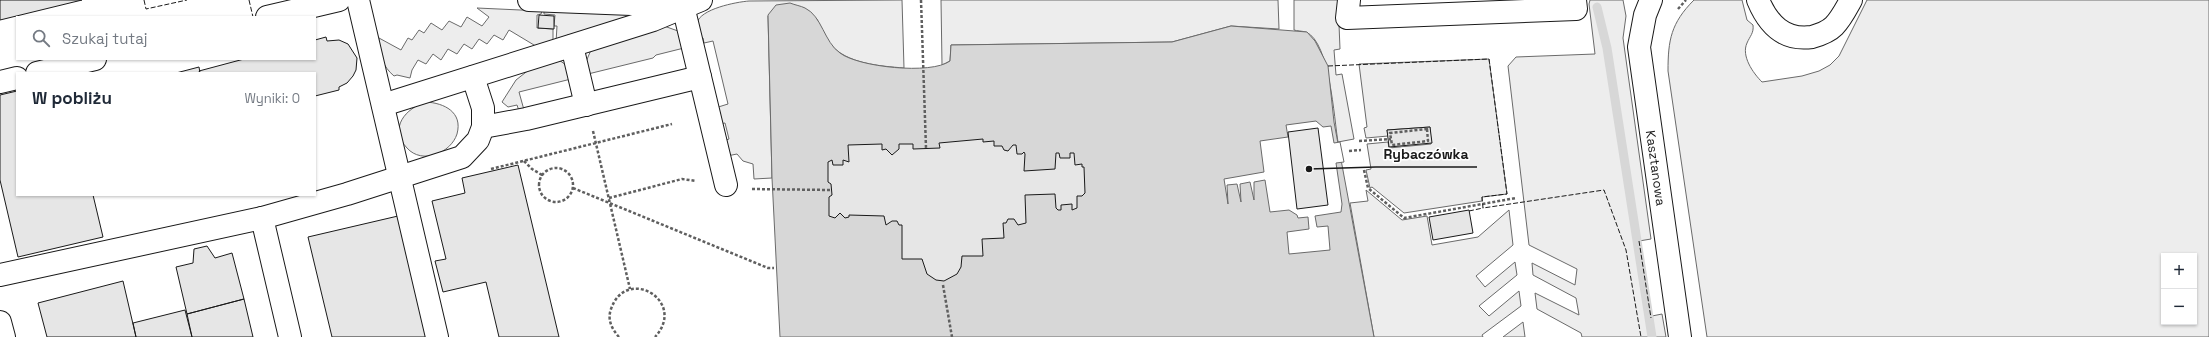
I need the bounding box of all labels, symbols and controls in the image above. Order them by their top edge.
search box [16,16,316,60]
icon: search [30,27,52,49]
text: Szukaj tutaj [62,29,148,48]
text: W pobliżu [32,87,112,109]
text: Wyniki: 0 [244,90,300,107]
street label: Kasztanowa [1642,129,1669,208]
callout: Rybaczówka [1376,141,1477,167]
text: Rybaczówka [1384,145,1468,163]
map controls [2161,253,2197,325]
button: + [2161,253,2197,289]
button: − [2161,289,2197,325]

